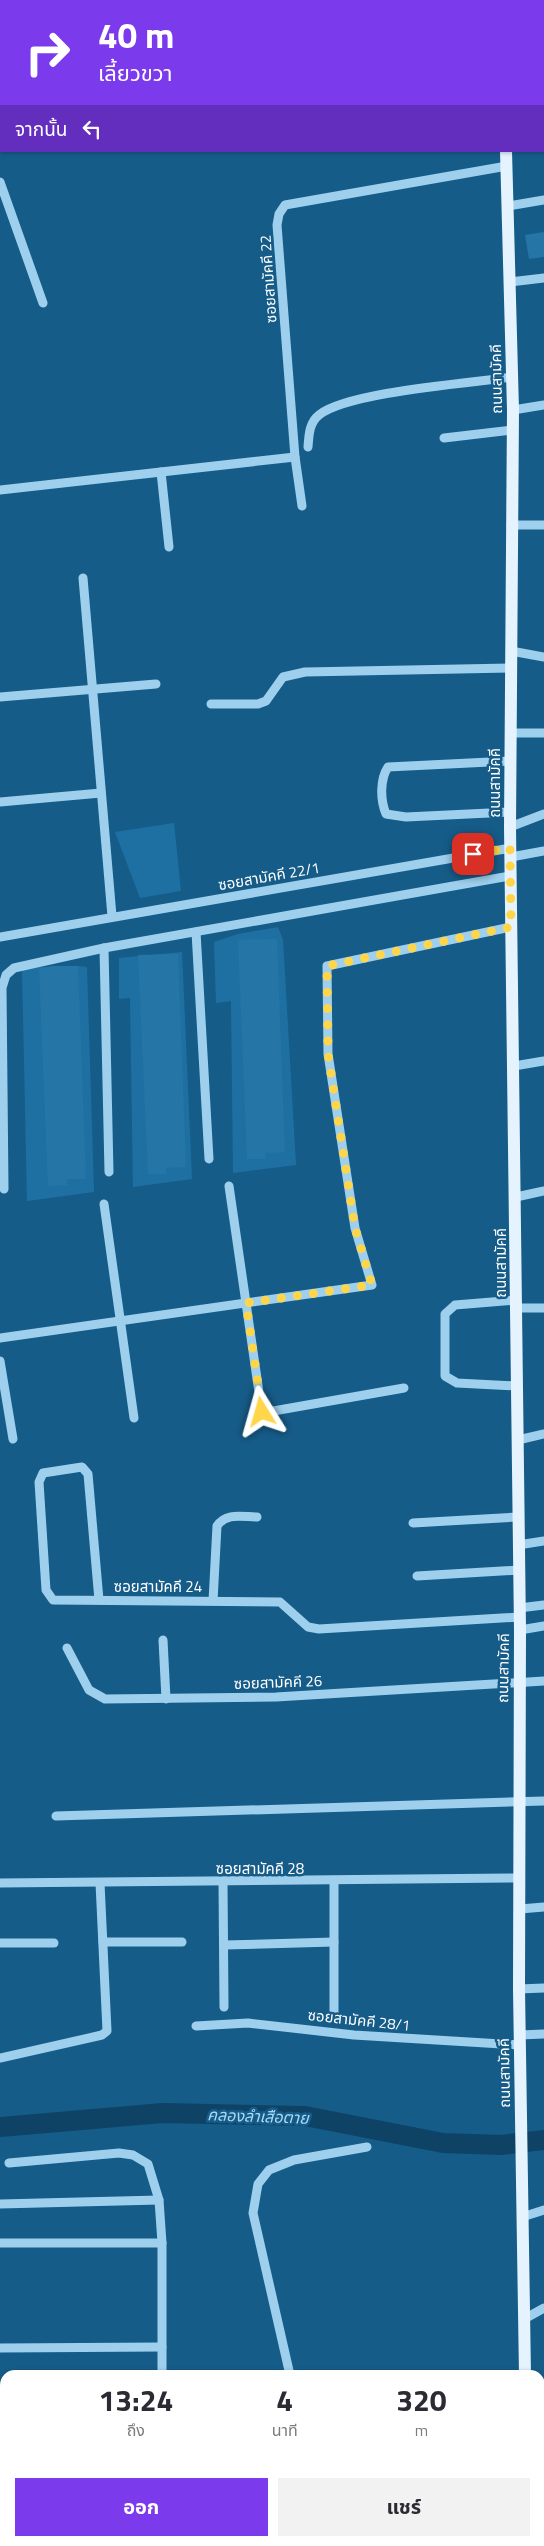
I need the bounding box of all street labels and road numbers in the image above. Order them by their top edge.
street label: ซอยสามัคคี 22 [253,234,283,324]
street label: ถนนสามัคคี [484,344,508,414]
street label: ถนนสามัคคี [483,748,506,818]
street label: ซอยสามัคคี 22/1 [216,856,322,896]
street label: ถนนสามัคคี [489,1228,512,1298]
street label: ซอยสามัคคี 24 [114,1575,202,1598]
street label: ถนนสามัคคี [491,1633,515,1703]
street label: ซอยสามัคคี 26 [233,1669,323,1695]
street label: ซอยสามัคคี 28 [216,1857,304,1880]
street label: ซอยสามัคคี 28/1 [307,2003,411,2037]
street label: ถนนสามัคคี [492,2038,516,2108]

